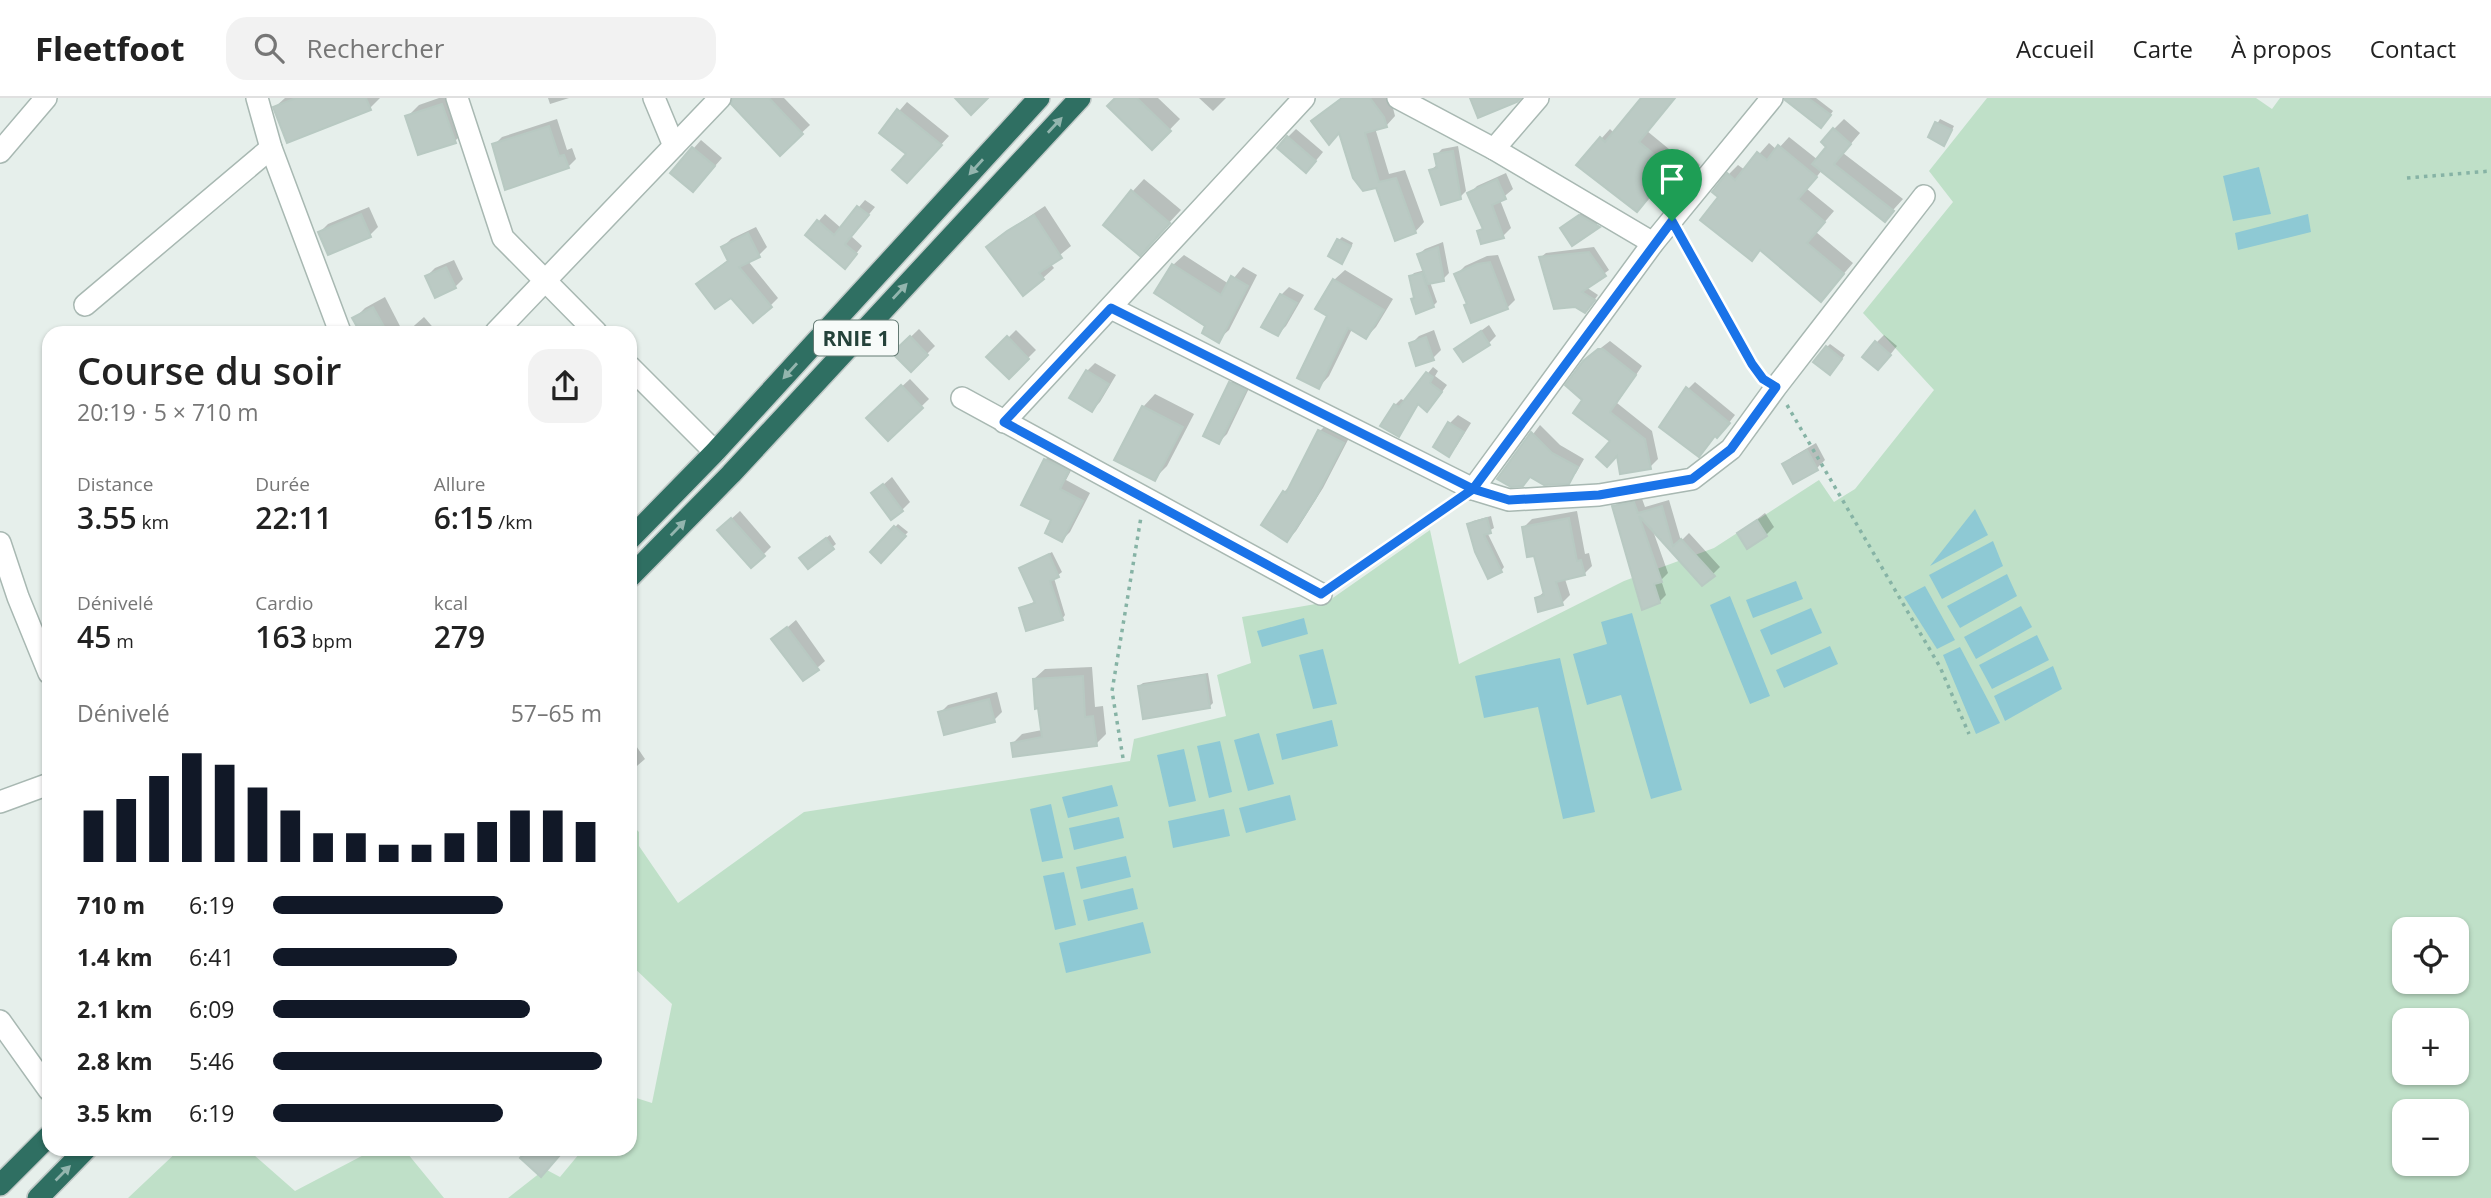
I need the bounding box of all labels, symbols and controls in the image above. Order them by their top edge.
search box [226,17,716,80]
text: Fleetfoot [35,26,184,71]
icon: search [250,29,288,67]
text: Rechercher [306,30,444,66]
text: Accueil [2016,32,2095,65]
text: Carte [2133,32,2193,65]
text: À propos [2231,32,2332,65]
text: Contact [2370,32,2456,65]
one-way arrow [1047,117,1063,134]
pin [1642,149,1702,221]
one-way arrow [969,158,984,175]
icon: arrive [1653,160,1691,198]
one-way arrow [892,283,908,300]
road number: RNIE 1 [814,320,898,356]
text: Course du soir [77,344,341,396]
button: share [528,349,602,423]
one-way arrow [782,362,798,379]
text: 20:19 · 5 × 710 m [77,396,259,428]
text: Distance [77,471,153,497]
text: Durée [255,471,310,497]
text: Allure [434,471,485,497]
text: 3.55 [77,497,137,538]
text: 22:11 [255,497,332,538]
text: 6:15 [434,497,493,538]
text: km [137,509,169,535]
text: /km [493,509,533,535]
one-way arrow [669,520,686,537]
text: Dénivelé [77,590,154,616]
text: Cardio [255,590,313,616]
text: kcal [434,590,468,616]
text: 45 [77,616,111,657]
text: 163 [255,616,307,657]
text: 279 [434,616,485,657]
text: m [111,628,134,654]
text: bpm [307,628,353,654]
text: Dénivelé [77,697,170,729]
text: 57–65 m [511,697,602,729]
text: 710 m [77,889,145,921]
text: 6:19 [189,889,235,921]
map controls [2392,917,2469,1176]
button: locate [2392,917,2469,994]
text: 1.4 km [77,941,153,973]
text: 6:41 [189,941,235,973]
text: 2.1 km [77,993,153,1025]
text: 6:09 [189,993,235,1025]
button: + [2392,1008,2469,1085]
text: 2.8 km [77,1045,153,1077]
text: 5:46 [189,1045,235,1077]
text: 3.5 km [77,1097,153,1129]
text: 6:19 [189,1097,235,1129]
button: − [2392,1099,2469,1176]
one-way arrow [54,1165,70,1182]

